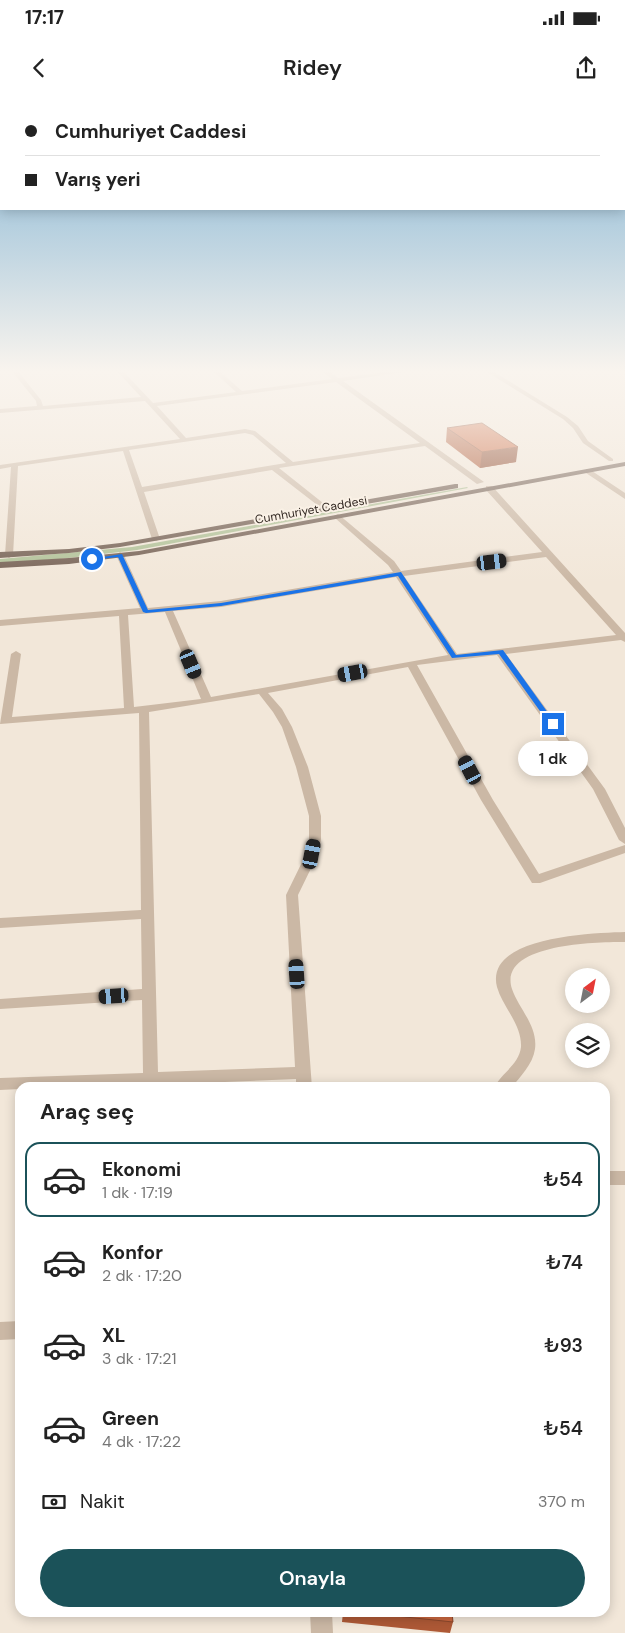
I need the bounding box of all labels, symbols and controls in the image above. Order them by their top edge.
text: 17:17 [25,5,64,30]
text: Ridey [283,53,342,82]
icon: back [25,54,53,82]
icon: share [572,54,600,82]
text: Cumhuriyet Caddesi [55,119,246,144]
text: Varış yeri [55,167,141,192]
street label: Cumhuriyet Caddesi [254,492,368,528]
route start [81,548,103,570]
car [476,553,507,571]
car [178,647,203,681]
car [336,663,369,683]
route end [542,713,564,735]
callout: 1 dk [518,742,588,776]
text: 1 dk [539,748,567,769]
car [456,753,483,787]
car [301,838,322,870]
car [288,959,305,989]
north arrow [565,968,610,1012]
map controls [565,968,610,1068]
car [98,987,129,1005]
button: layers [565,1023,610,1068]
text: Araç seç [40,1097,134,1126]
icon: car [42,1157,87,1202]
text: Ekonomi [102,1157,181,1182]
text: ₺54 [543,1167,583,1192]
text: 1 dk · 17:19 [102,1182,173,1203]
icon: car [42,1240,87,1285]
text: Konfor [102,1240,163,1265]
text: ₺74 [546,1250,583,1275]
text: 2 dk · 17:20 [102,1265,182,1286]
icon: car [42,1323,87,1368]
text: XL [102,1323,125,1348]
text: ₺93 [544,1333,583,1358]
text: 3 dk · 17:21 [102,1348,176,1369]
icon: car [42,1406,87,1451]
text: Green [102,1406,159,1431]
text: ₺54 [543,1416,583,1441]
text: 4 dk · 17:22 [102,1431,181,1452]
icon: cash [40,1488,68,1516]
text: Nakit [80,1489,125,1514]
text: 370 m [538,1491,585,1512]
button: Onayla [40,1549,585,1607]

